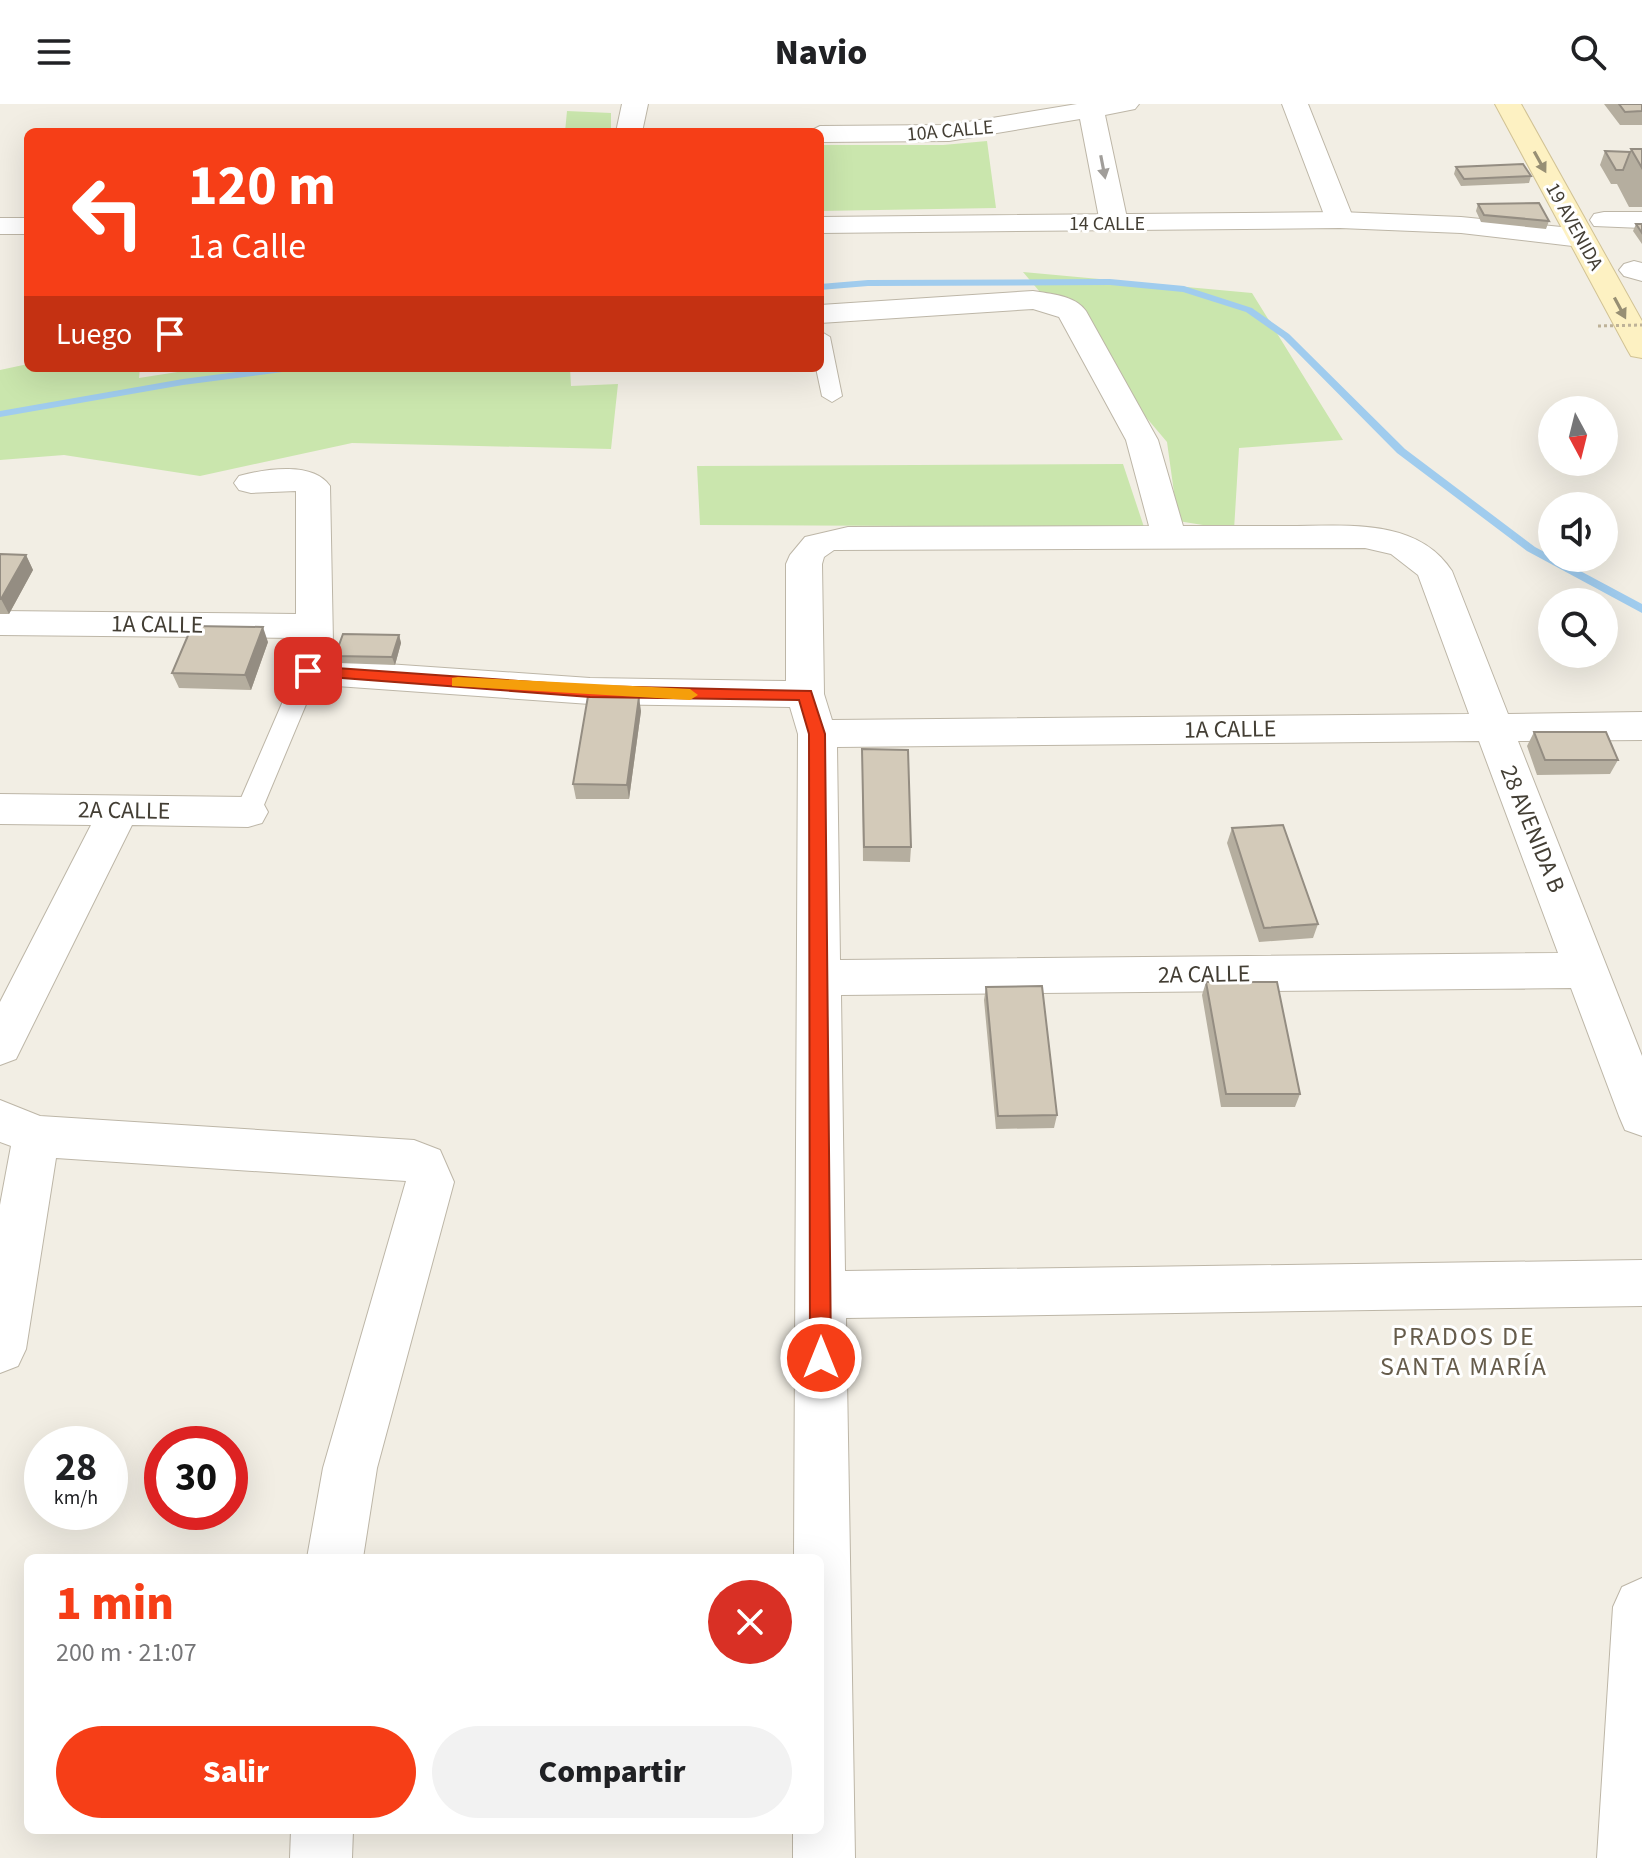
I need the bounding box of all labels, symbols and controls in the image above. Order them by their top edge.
text: Navio [775,27,867,78]
icon: menu [32,30,76,74]
icon: search [1566,30,1610,74]
street label: 10A CALLE [906,113,995,149]
text: 120 m [188,147,336,226]
one-way arrow [1533,151,1547,173]
one-way arrow [1097,154,1110,179]
icon: left [56,160,160,264]
street label: 19 AVENIDA [1538,178,1610,276]
street label: 14 CALLE [1069,210,1145,238]
text: 1a Calle [188,221,306,272]
one-way arrow [1613,297,1627,320]
icon: arrive [148,312,192,356]
text: Luego [56,313,132,356]
north arrow [1538,396,1618,476]
map controls [1538,396,1618,668]
button: sound [1538,492,1618,572]
button: search [1538,588,1618,668]
street label: 1A CALLE [110,606,204,643]
pin [274,637,342,705]
icon: arrive [286,649,330,693]
street label: 1A CALLE [1183,711,1277,748]
street label: 28 AVENIDA B [1491,760,1574,898]
street label: 2A CALLE [77,792,171,829]
street label: 2A CALLE [1157,956,1251,993]
position arrow [779,1316,863,1400]
district label: PRADOS DE SANTA MARÍA [1380,1318,1548,1385]
speed limit sign: 30 [144,1426,248,1530]
text: 28 [55,1439,97,1496]
text: km/h [54,1484,98,1512]
text: 1 min [56,1570,174,1638]
button: close [708,1580,792,1664]
text: 200 m · 21:07 [56,1634,197,1671]
button: Salir [56,1726,416,1818]
button: Compartir [432,1726,792,1818]

